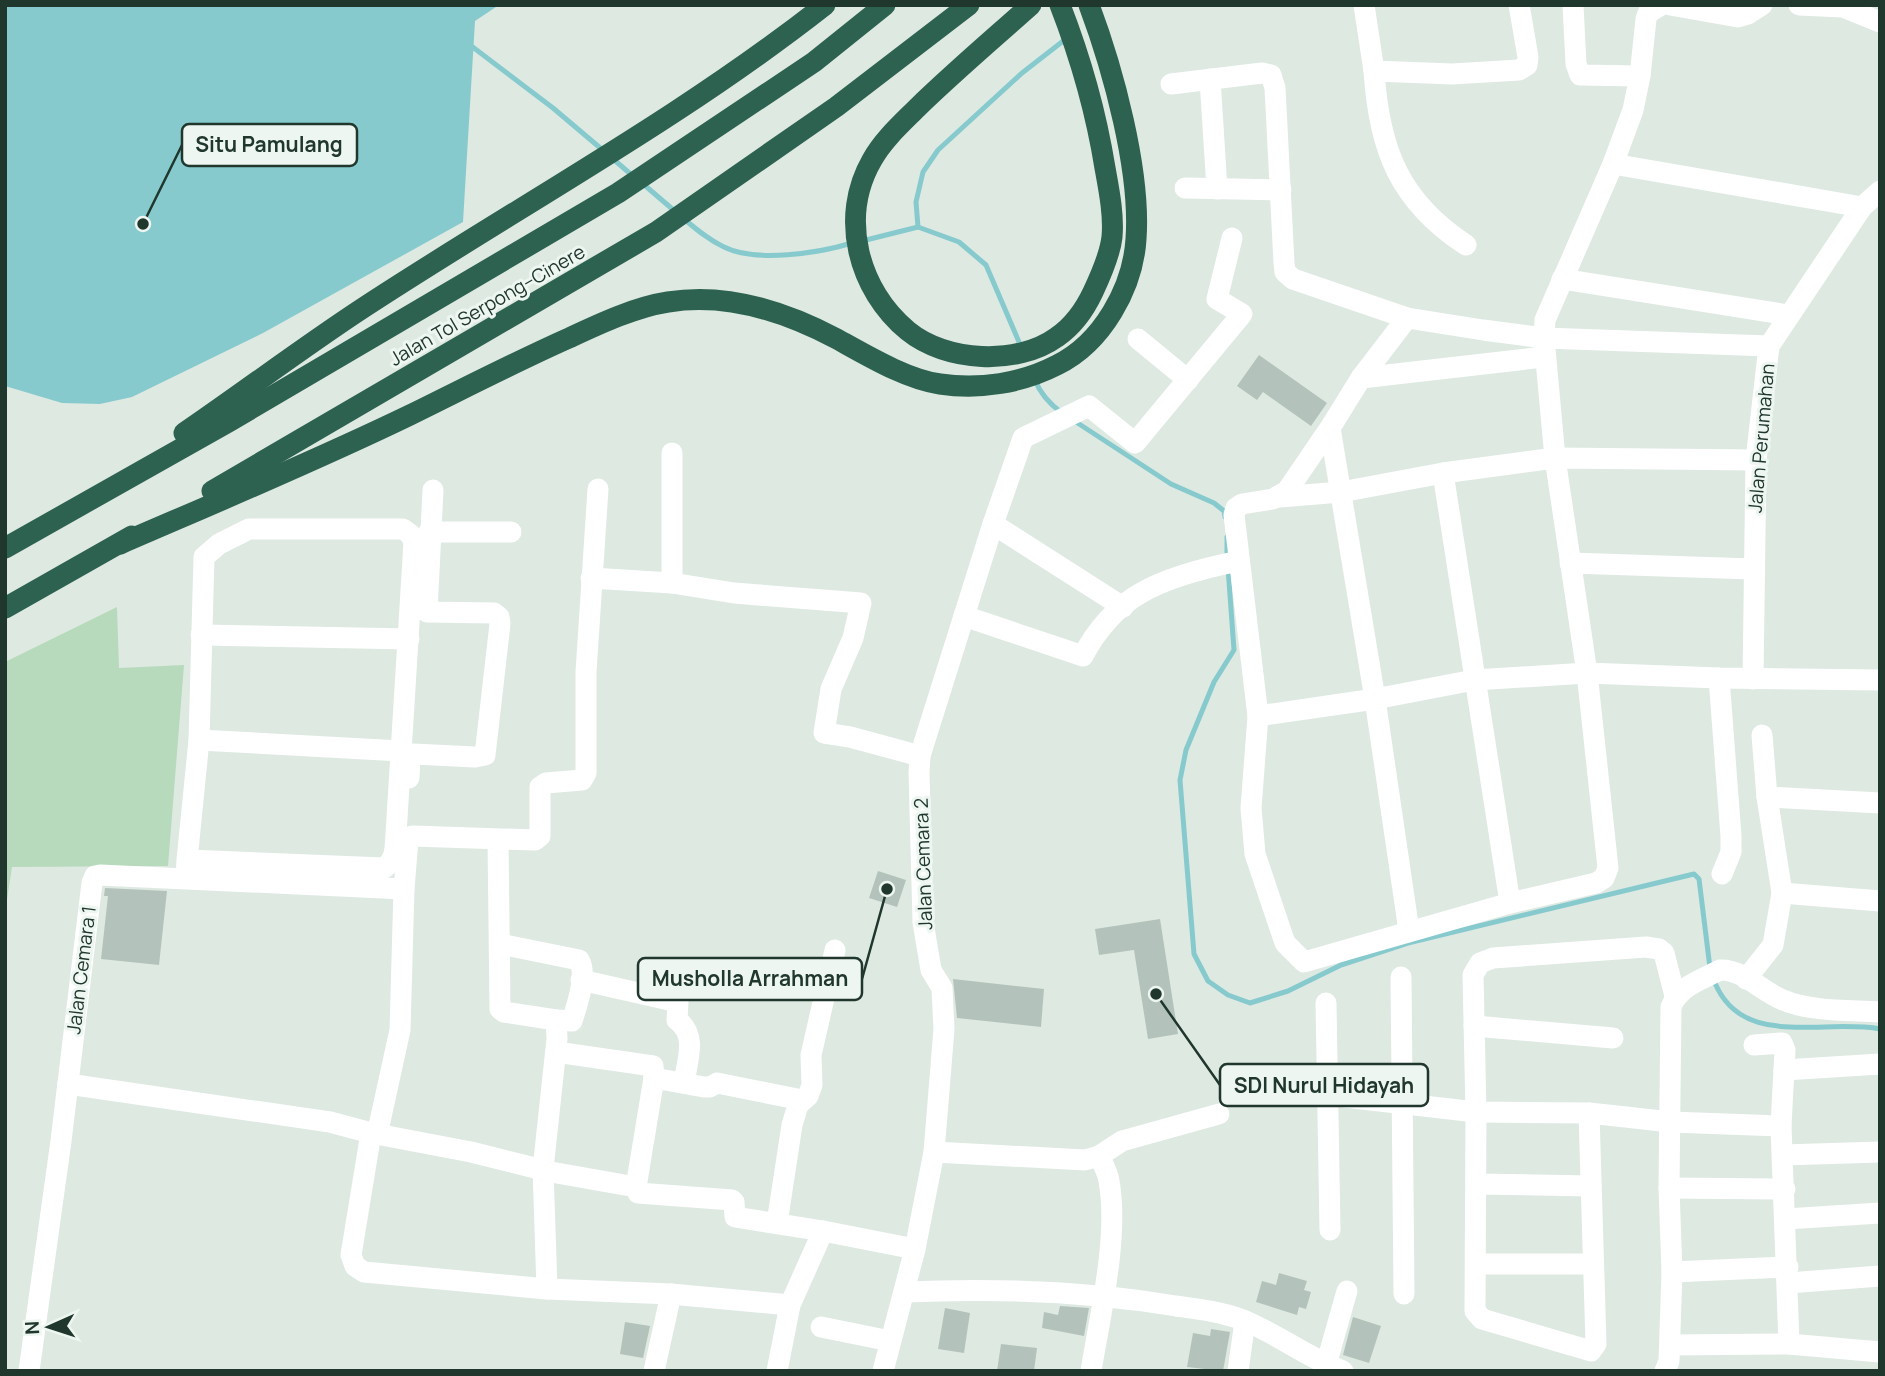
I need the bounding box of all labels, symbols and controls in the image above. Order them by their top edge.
callout: Situ Pamulang [182,124,357,166]
text: Situ Pamulang [195,130,343,158]
street label: Jalan Tol Serpong–Cinere [384,238,590,372]
street label: Jalan Perumahan [1742,362,1780,514]
street label: Jalan Cemara 2 [908,797,938,931]
street label: Jalan Cemara 1 [60,905,102,1035]
callout: Musholla Arrahman [638,958,862,1000]
text: Musholla Arrahman [652,964,848,992]
callout: SDI Nurul Hidayah [1220,1064,1428,1106]
text: SDI Nurul Hidayah [1234,1071,1414,1099]
north arrow [14,1292,84,1362]
text: N [19,1320,45,1335]

